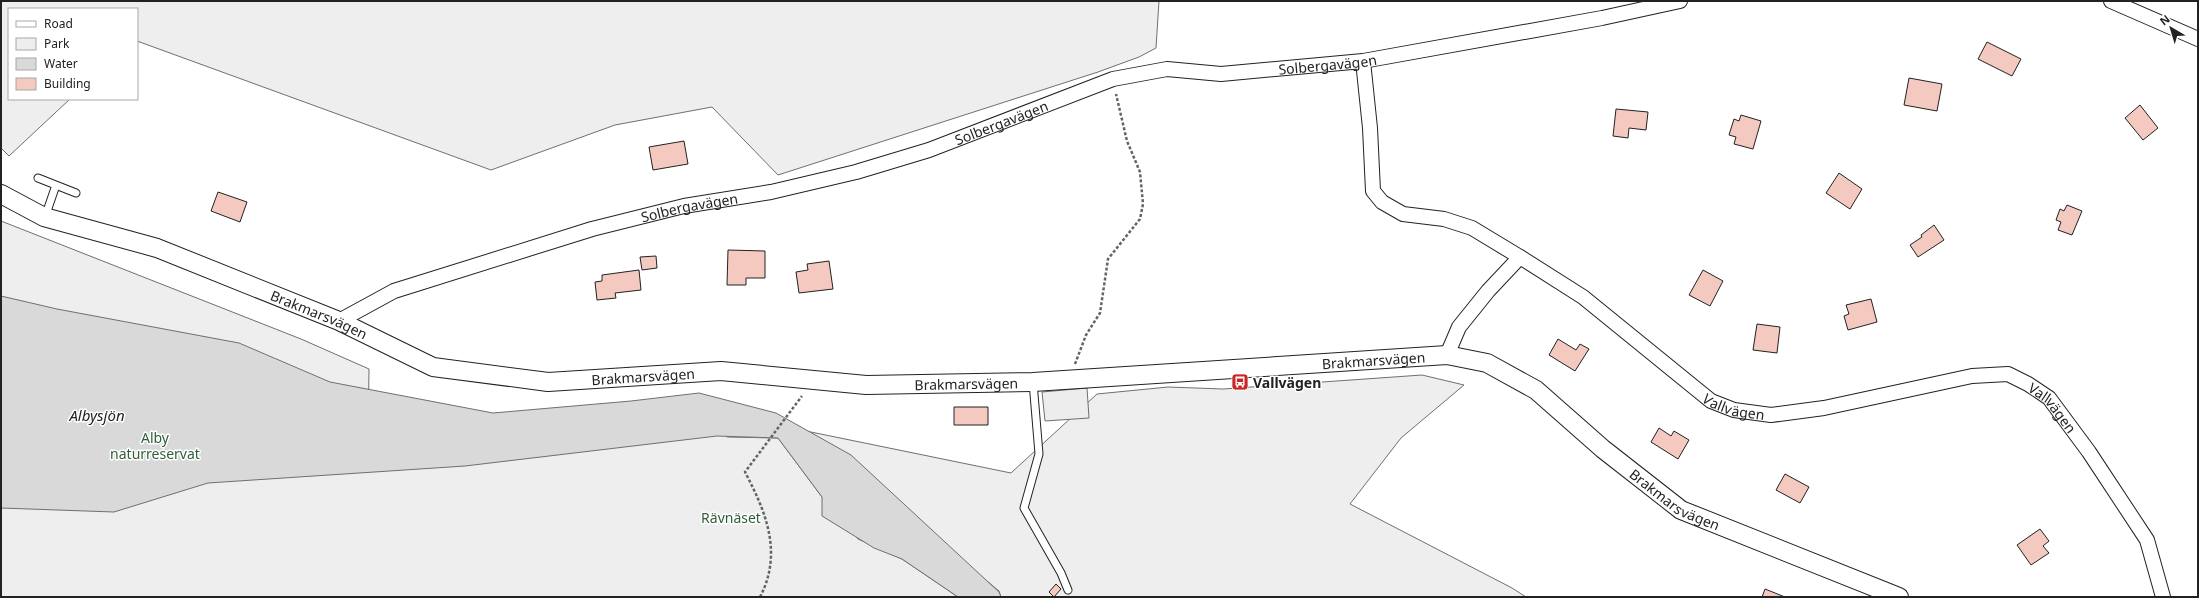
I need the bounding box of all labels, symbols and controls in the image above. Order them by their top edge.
legend [8,8,138,100]
north arrow [2151,8,2191,48]
text: N [2156,11,2173,28]
text: Road [44,15,73,32]
text: Park [44,35,70,52]
street label: Solbergavägen [1278,49,1378,78]
text: Water [44,55,78,72]
text: Building [44,75,91,92]
street label: Solbergavägen [952,96,1051,149]
street label: Solbergavägen [639,188,739,226]
street label: Brakmarsvägen [268,285,371,343]
street label: Brakmarsvägen [1321,347,1426,373]
street label: Brakmarsvägen [591,363,695,389]
bus stop icon: Vallvägen [1230,372,1250,392]
street label: Brakmarsvägen [914,373,1018,394]
place label: Vallvägen [1253,373,1321,392]
street label: Vallvägen [2025,378,2081,437]
street label: Vallvägen [1699,389,1766,424]
water label: Albysjön [68,405,125,425]
park label: Alby naturreservat [110,428,200,463]
street label: Brakmarsvägen [1626,464,1723,534]
park label: Rävnäset [701,508,761,527]

